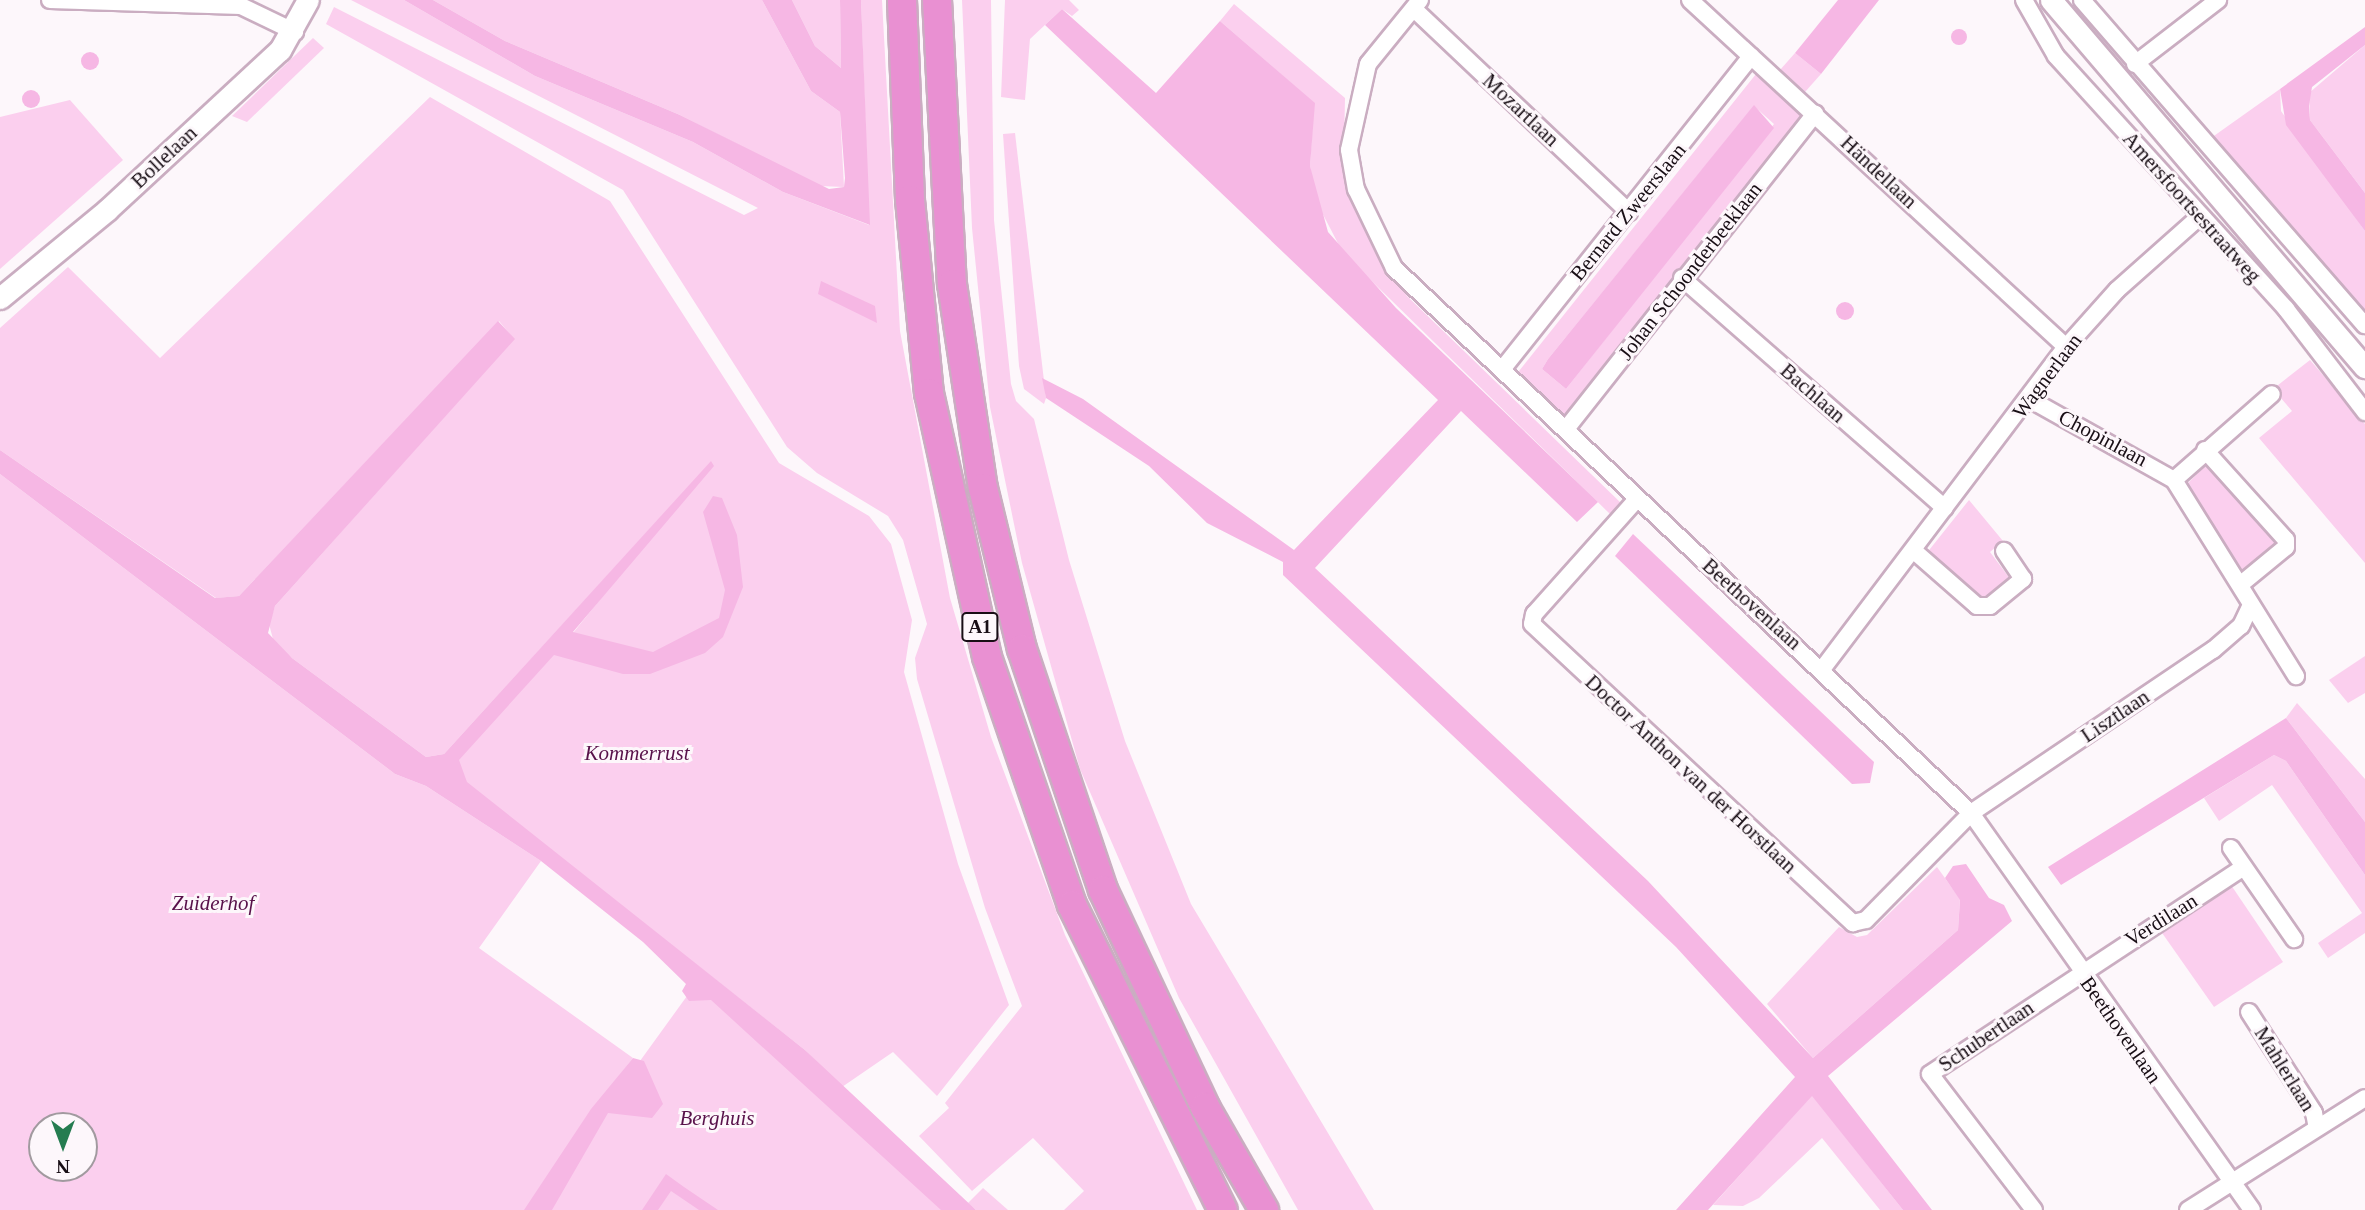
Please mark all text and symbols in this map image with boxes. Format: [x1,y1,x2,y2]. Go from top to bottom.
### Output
street label: Mozartlaan [1477,68,1565,152]
street label: Bollelaan [126,120,202,194]
street label: Amersfoortsestraatweg [2117,126,2267,288]
street label: Händellaan [1835,130,1923,214]
street label: Bernard Zweerslaan [1565,138,1691,286]
street label: Johan Schoonderbeeklaan [1613,177,1767,365]
street label: Wagnerlaan [2007,329,2087,423]
street label: Bachlaan [1775,358,1851,428]
street label: Chopinlaan [2054,404,2152,472]
street label: Beethovenlaan [1697,553,1807,655]
road number: A1 [961,612,999,642]
street label: Doctor Anthon van der Horstlaan [1580,669,1802,879]
street label: Lisztlaan [2076,684,2154,748]
park label: Kommerrust [584,740,690,766]
street label: Verdilaan [2120,888,2202,952]
park label: Zuiderhof [172,890,254,916]
street label: Beethovenlaan [2075,972,2167,1088]
street label: Schubertlaan [1934,995,2038,1077]
street label: Mahlerlaan [2249,1022,2321,1116]
park label: Berghuis [679,1105,755,1131]
north arrow [28,1112,98,1182]
text: N [56,1156,70,1177]

